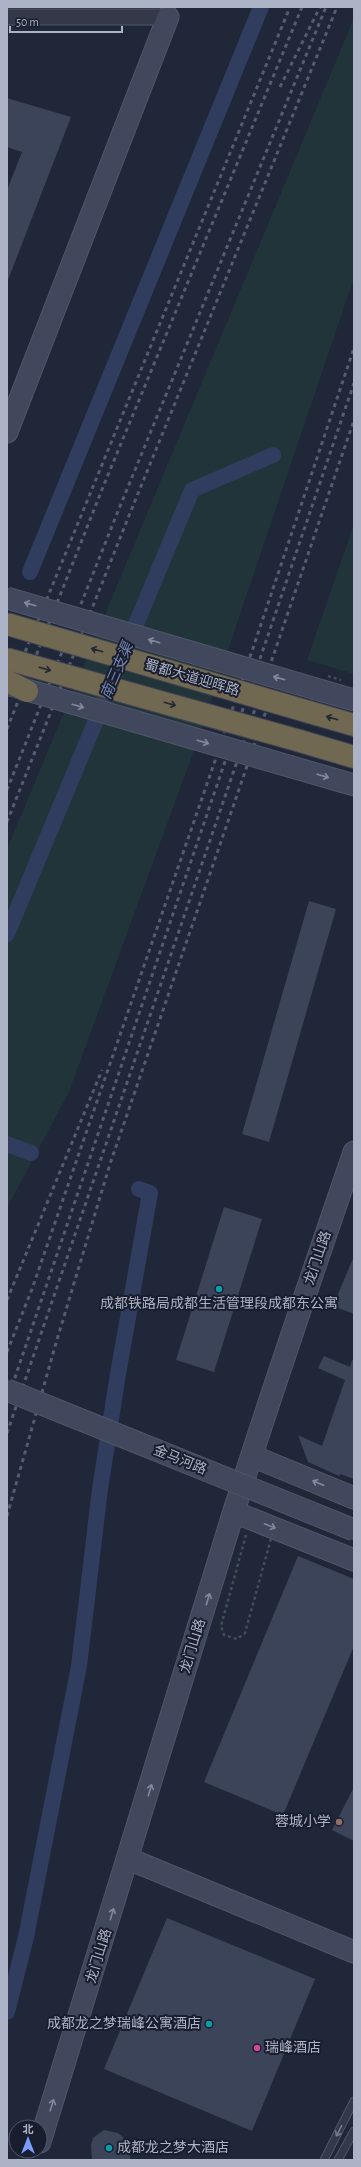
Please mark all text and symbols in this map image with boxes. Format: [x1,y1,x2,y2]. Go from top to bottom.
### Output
scale bar [10,8,122,34]
text: 50 m [16,16,39,28]
one-way arrow [23,600,36,607]
one-way arrow [148,637,161,644]
water label: 南三支渠 [97,638,136,702]
one-way arrow [91,646,104,653]
street label: 蜀都大道迎晖路 [143,657,241,698]
one-way arrow [38,666,51,673]
one-way arrow [273,674,286,681]
one-way arrow [163,701,176,708]
one-way arrow [72,703,85,710]
one-way arrow [325,714,338,721]
one-way arrow [196,738,209,746]
one-way arrow [316,773,329,780]
street label: 龙门山路 [300,1229,334,1287]
marker: 成都铁路局成都生活管理段成都东公寓 [214,1284,224,1294]
place label: 成都铁路局成都生活管理段成都东公寓 [100,1295,338,1311]
street label: 金马河路 [151,1442,209,1477]
one-way arrow [312,1479,324,1487]
one-way arrow [264,1523,276,1531]
one-way arrow [205,1592,212,1605]
street label: 龙门山路 [176,1617,208,1675]
one-way arrow [147,1784,154,1797]
place label: 蓉城小学 [275,1814,331,1829]
marker: 蓉城小学 [334,1817,344,1827]
one-way arrow [109,1908,116,1921]
street label: 龙门山路 [82,1927,114,1985]
place label: 成都龙之梦瑞峰公寓酒店 [47,2015,201,2031]
marker: 成都龙之梦瑞峰公寓酒店 [204,2019,214,2029]
place label: 瑞峰酒店 [265,2039,321,2055]
marker: 瑞峰酒店 [252,2043,262,2053]
one-way arrow [49,2099,56,2112]
north arrow [8,2119,48,2159]
text: 北 [23,2124,34,2135]
one-way arrow [335,2124,342,2136]
place label: 成都龙之梦大酒店 [117,2139,229,2155]
marker: 成都龙之梦大酒店 [104,2143,114,2153]

